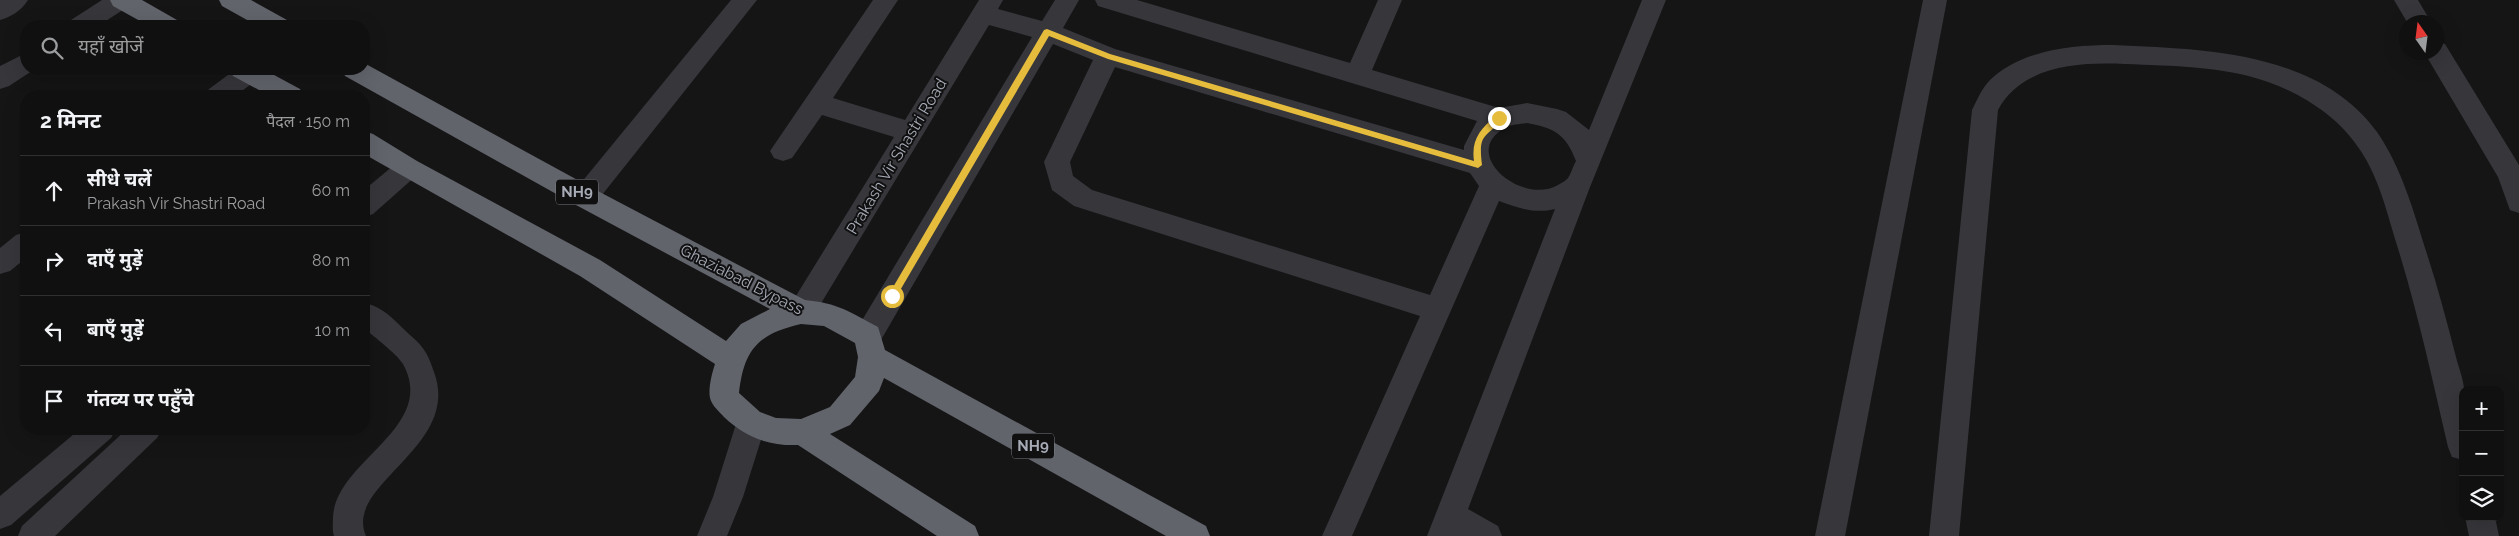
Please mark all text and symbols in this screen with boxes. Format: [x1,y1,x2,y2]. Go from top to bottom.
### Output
north arrow [2399,15,2444,60]
search box [20,20,370,75]
icon: search [38,34,66,62]
text: यहाँ खोजें [78,35,143,57]
street label: Prakash Vir Shastri Road [842,75,950,237]
route end [1488,107,1511,130]
text: 2 मिनट [40,108,101,133]
text: पैदल · 150 m [266,112,350,131]
text: सीधे चलें [87,168,151,190]
icon: ahead [40,177,68,205]
road number: NH9 [556,180,598,204]
text: 60 m [312,181,350,200]
text: Prakash Vir Shastri Road [87,194,265,213]
street label: Ghaziabad Bypass [677,240,807,319]
icon: right [40,247,68,275]
text: दाएँ मुड़ें [87,248,143,270]
text: 80 m [312,251,350,270]
route start [881,285,904,308]
icon: left [40,317,68,345]
text: बाएँ मुड़ें [87,318,144,340]
text: 10 m [315,321,350,340]
map controls [2459,386,2504,521]
button: + [2459,386,2504,431]
icon: arrive [40,387,68,415]
text: गंतव्य पर पहुँचे [87,388,194,410]
button: − [2459,431,2504,476]
road number: NH9 [1012,434,1054,458]
button: layers [2459,476,2504,521]

